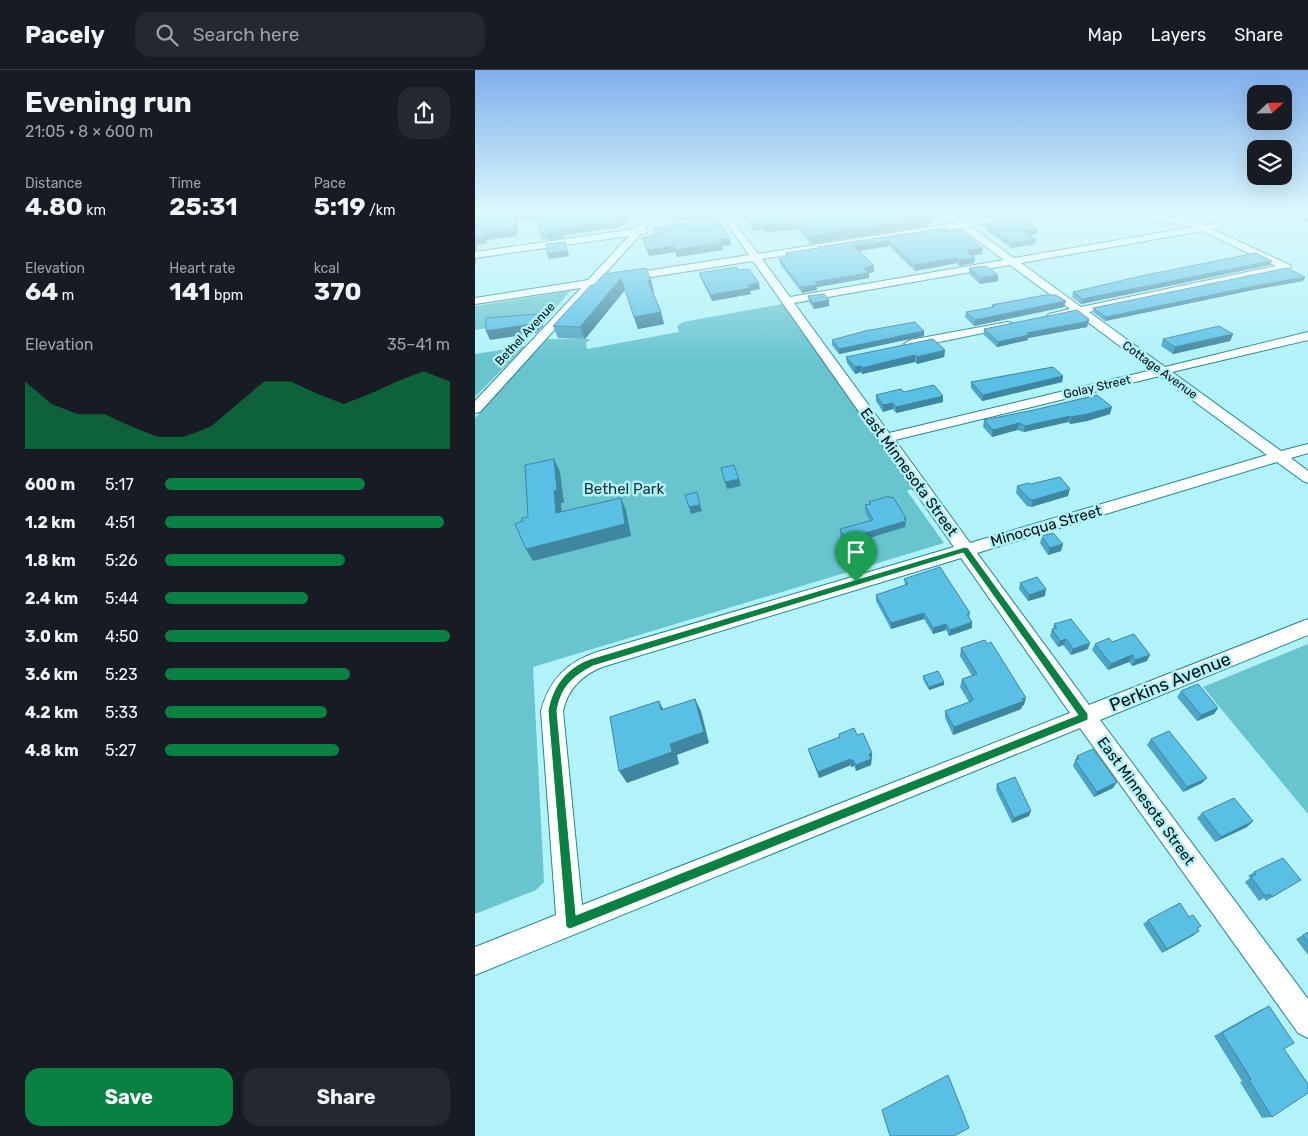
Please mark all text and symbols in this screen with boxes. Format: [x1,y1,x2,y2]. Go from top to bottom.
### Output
search box [135,12,485,57]
text: Pacely [25,21,105,49]
icon: search [153,21,181,49]
text: Search here [193,23,299,46]
text: Map [1088,24,1123,46]
text: Layers [1151,24,1206,46]
text: Share [1234,24,1283,46]
north arrow [1247,85,1293,130]
map controls [1247,85,1292,185]
text: Evening run [25,86,192,119]
button: share [398,87,450,139]
text: 21:05 · 8 × 600 m [25,122,153,141]
button: layers [1247,140,1292,185]
text: Distance [25,175,82,192]
text: Time [169,175,201,192]
text: Pace [314,175,346,192]
text: 4.80 [25,192,83,221]
text: 25:31 [169,192,238,221]
text: 5:19 [314,192,366,221]
text: km [83,202,106,219]
text: /km [366,202,395,219]
text: Elevation [25,260,85,277]
text: Heart rate [169,260,235,277]
text: kcal [314,260,339,277]
text: 64 [25,277,58,306]
text: 141 [169,277,211,306]
text: 370 [314,277,361,306]
text: m [58,287,74,304]
text: bpm [211,287,243,304]
street label: Bethel Avenue [492,299,558,368]
text: Elevation [25,335,94,354]
text: 35–41 m [387,335,450,354]
street label: Cottage Avenue [1120,338,1200,402]
street label: Golay Street [1062,372,1132,402]
street label: East Minnesota Street [856,404,962,540]
text: 600 m [25,475,75,494]
text: 5:17 [105,475,134,494]
park label: Bethel Park [584,480,664,498]
street label: Minocqua Street [988,501,1104,550]
text: 1.2 km [25,513,75,532]
text: 4:51 [105,513,135,532]
pin [835,531,877,582]
icon: arrive [842,538,870,566]
text: 1.8 km [25,551,76,570]
text: 5:26 [105,551,138,570]
text: 2.4 km [25,589,78,608]
text: 5:44 [105,589,138,608]
text: 3.0 km [25,627,78,646]
text: 4:50 [105,627,139,646]
street label: Perkins Avenue [1106,648,1234,716]
text: 3.6 km [25,665,78,684]
text: 5:23 [105,665,138,684]
text: 4.2 km [25,703,78,722]
text: 5:33 [105,703,138,722]
street label: East Minnesota Street [1093,733,1199,869]
text: 4.8 km [25,741,79,760]
text: 5:27 [105,741,136,760]
button: Save [25,1068,233,1126]
button: Share [243,1068,450,1126]

